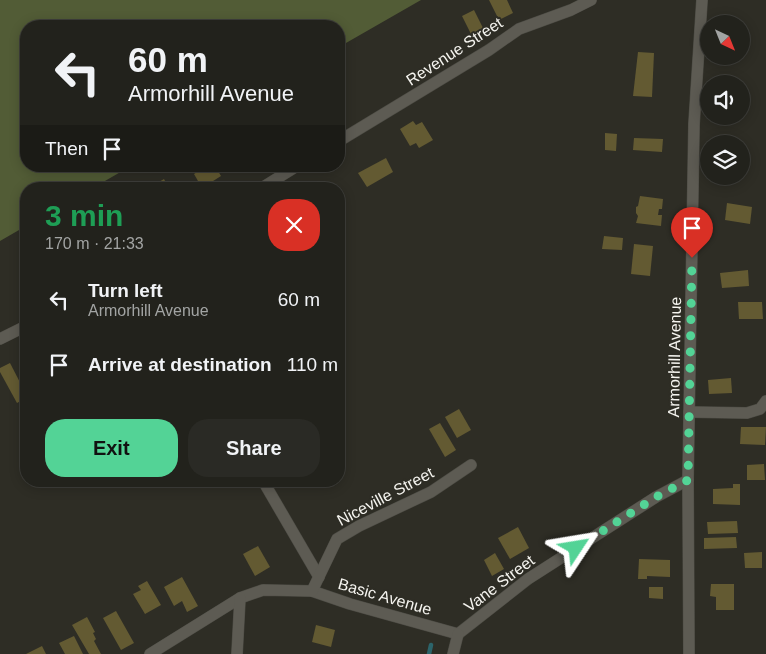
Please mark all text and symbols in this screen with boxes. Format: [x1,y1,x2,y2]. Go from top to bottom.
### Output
street label: Revenue Street [403,14,506,89]
north arrow [700,15,750,65]
map controls [700,15,750,185]
icon: left [45,40,110,105]
text: 60 m [128,40,208,79]
button: sound [700,75,750,125]
text: Armorhill Avenue [128,81,294,106]
icon: arrive [98,135,126,163]
button: layers [700,135,750,185]
text: Then [45,138,88,159]
text: 3 min [45,199,123,232]
button: close [268,199,320,251]
pin [671,207,713,258]
icon: arrive [678,214,706,242]
text: 170 m · 21:33 [45,235,144,252]
text: Turn left [88,280,163,301]
icon: left [45,286,73,314]
text: 60 m [278,289,320,310]
street label: Armorhill Avenue [665,296,684,417]
text: Armorhill Avenue [88,302,209,319]
icon: arrive [45,351,73,379]
text: Arrive at destination [88,354,272,375]
text: 110 m [287,354,338,375]
button: Exit [45,419,178,477]
button: Share [188,419,320,477]
street label: Niceville Street [334,464,437,529]
position arrow [549,521,601,573]
street label: Vane Street [461,551,538,615]
street label: Basic Avenue [336,575,434,618]

